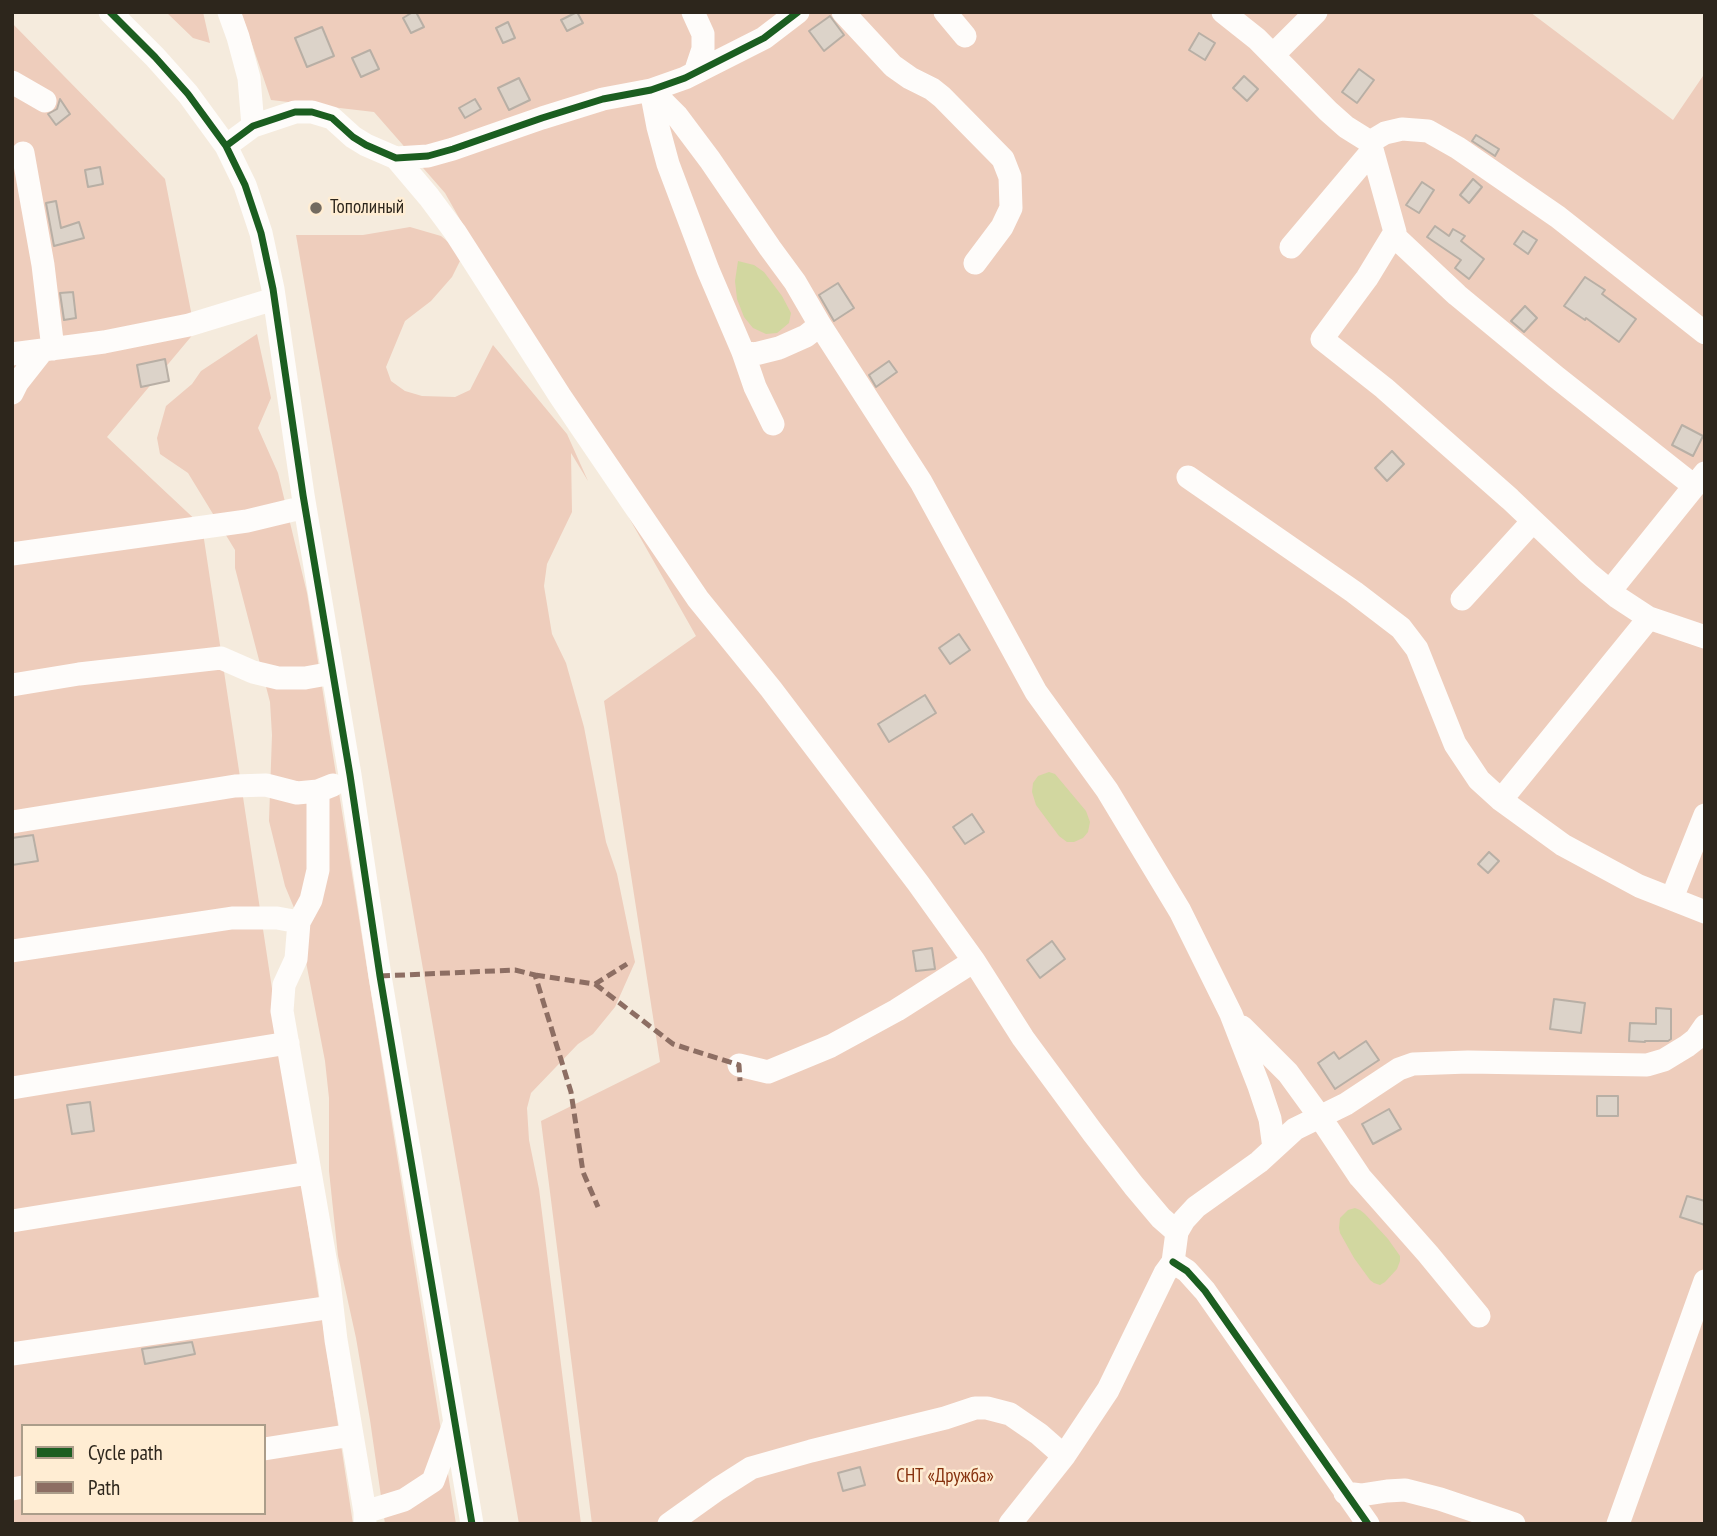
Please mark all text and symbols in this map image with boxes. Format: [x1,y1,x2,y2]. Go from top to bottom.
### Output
place label: Тополиный [330,197,404,219]
marker: Тополиный [308,200,324,216]
legend [21,1424,266,1515]
text: Cycle path [88,1439,163,1466]
park label: СНТ «Дружба» [896,1466,994,1488]
text: Path [88,1474,120,1501]

